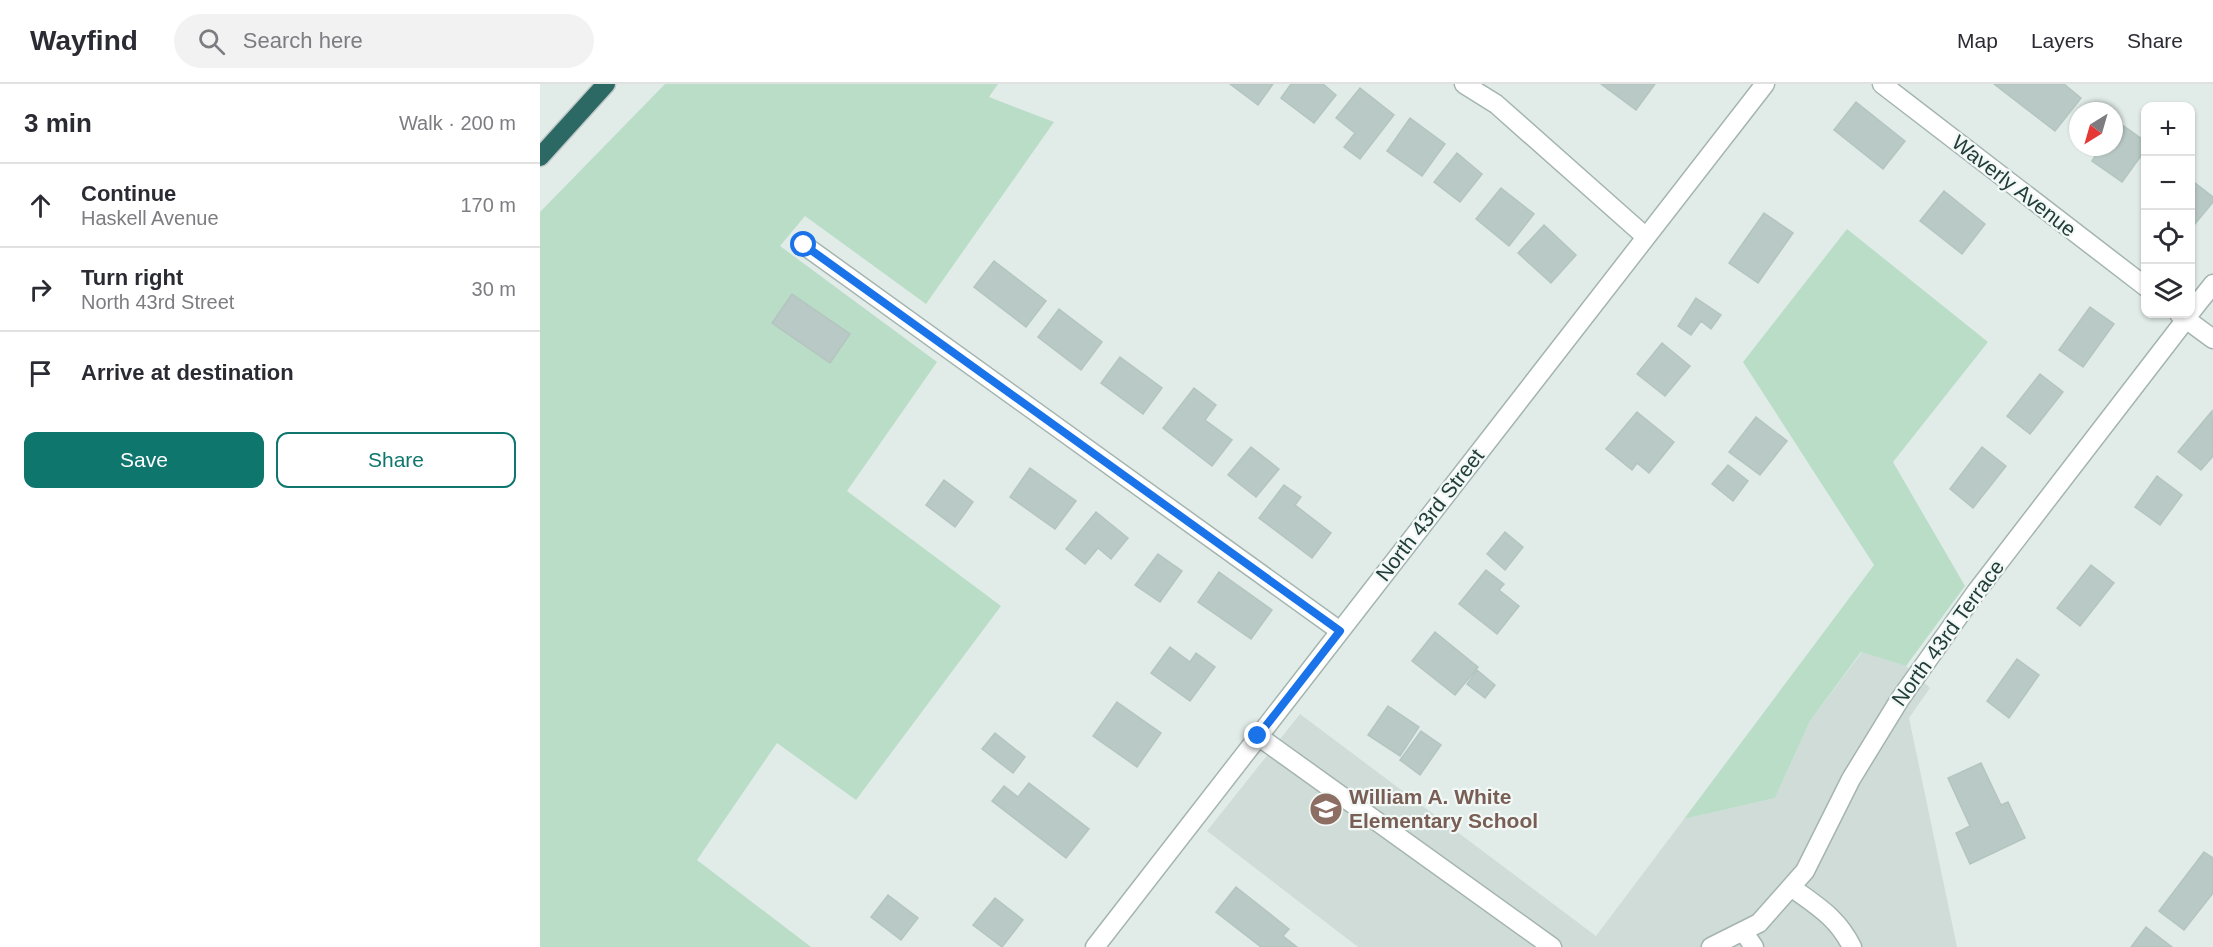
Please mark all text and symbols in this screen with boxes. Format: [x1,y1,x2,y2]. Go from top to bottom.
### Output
search box [174,14,594,68]
text: Wayfind [30,25,138,56]
icon: search [195,25,228,58]
text: Search here [243,28,363,53]
text: Map [1957,29,1998,52]
text: Layers [2031,29,2094,52]
text: Share [2127,29,2183,52]
north arrow [2069,102,2123,156]
map controls [2141,102,2195,318]
button: + [2141,102,2195,156]
text: 3 min [24,108,92,138]
text: Walk · 200 m [399,112,516,134]
street label: Waverly Avenue [1948,130,2081,241]
button: − [2141,156,2195,210]
text: Continue [81,181,176,206]
icon: ahead [24,189,57,222]
text: 170 m [460,194,516,216]
text: Haskell Avenue [81,207,219,229]
button: locate [2141,210,2195,264]
route start [790,231,816,257]
button: layers [2141,264,2195,318]
text: Turn right [81,265,183,290]
icon: right [24,273,57,306]
text: 30 m [472,278,516,300]
text: North 43rd Street [81,291,234,313]
icon: arrive [24,357,57,390]
text: Arrive at destination [81,360,294,385]
button: Save [24,432,264,488]
button: Share [276,432,516,488]
street label: North 43rd Street [1371,444,1488,585]
street label: North 43rd Terrace [1887,555,2008,710]
route end [1244,722,1270,748]
place label: William A. White Elementary School [1349,785,1538,832]
school or university icon: William A. White Elementary School [1308,791,1344,827]

